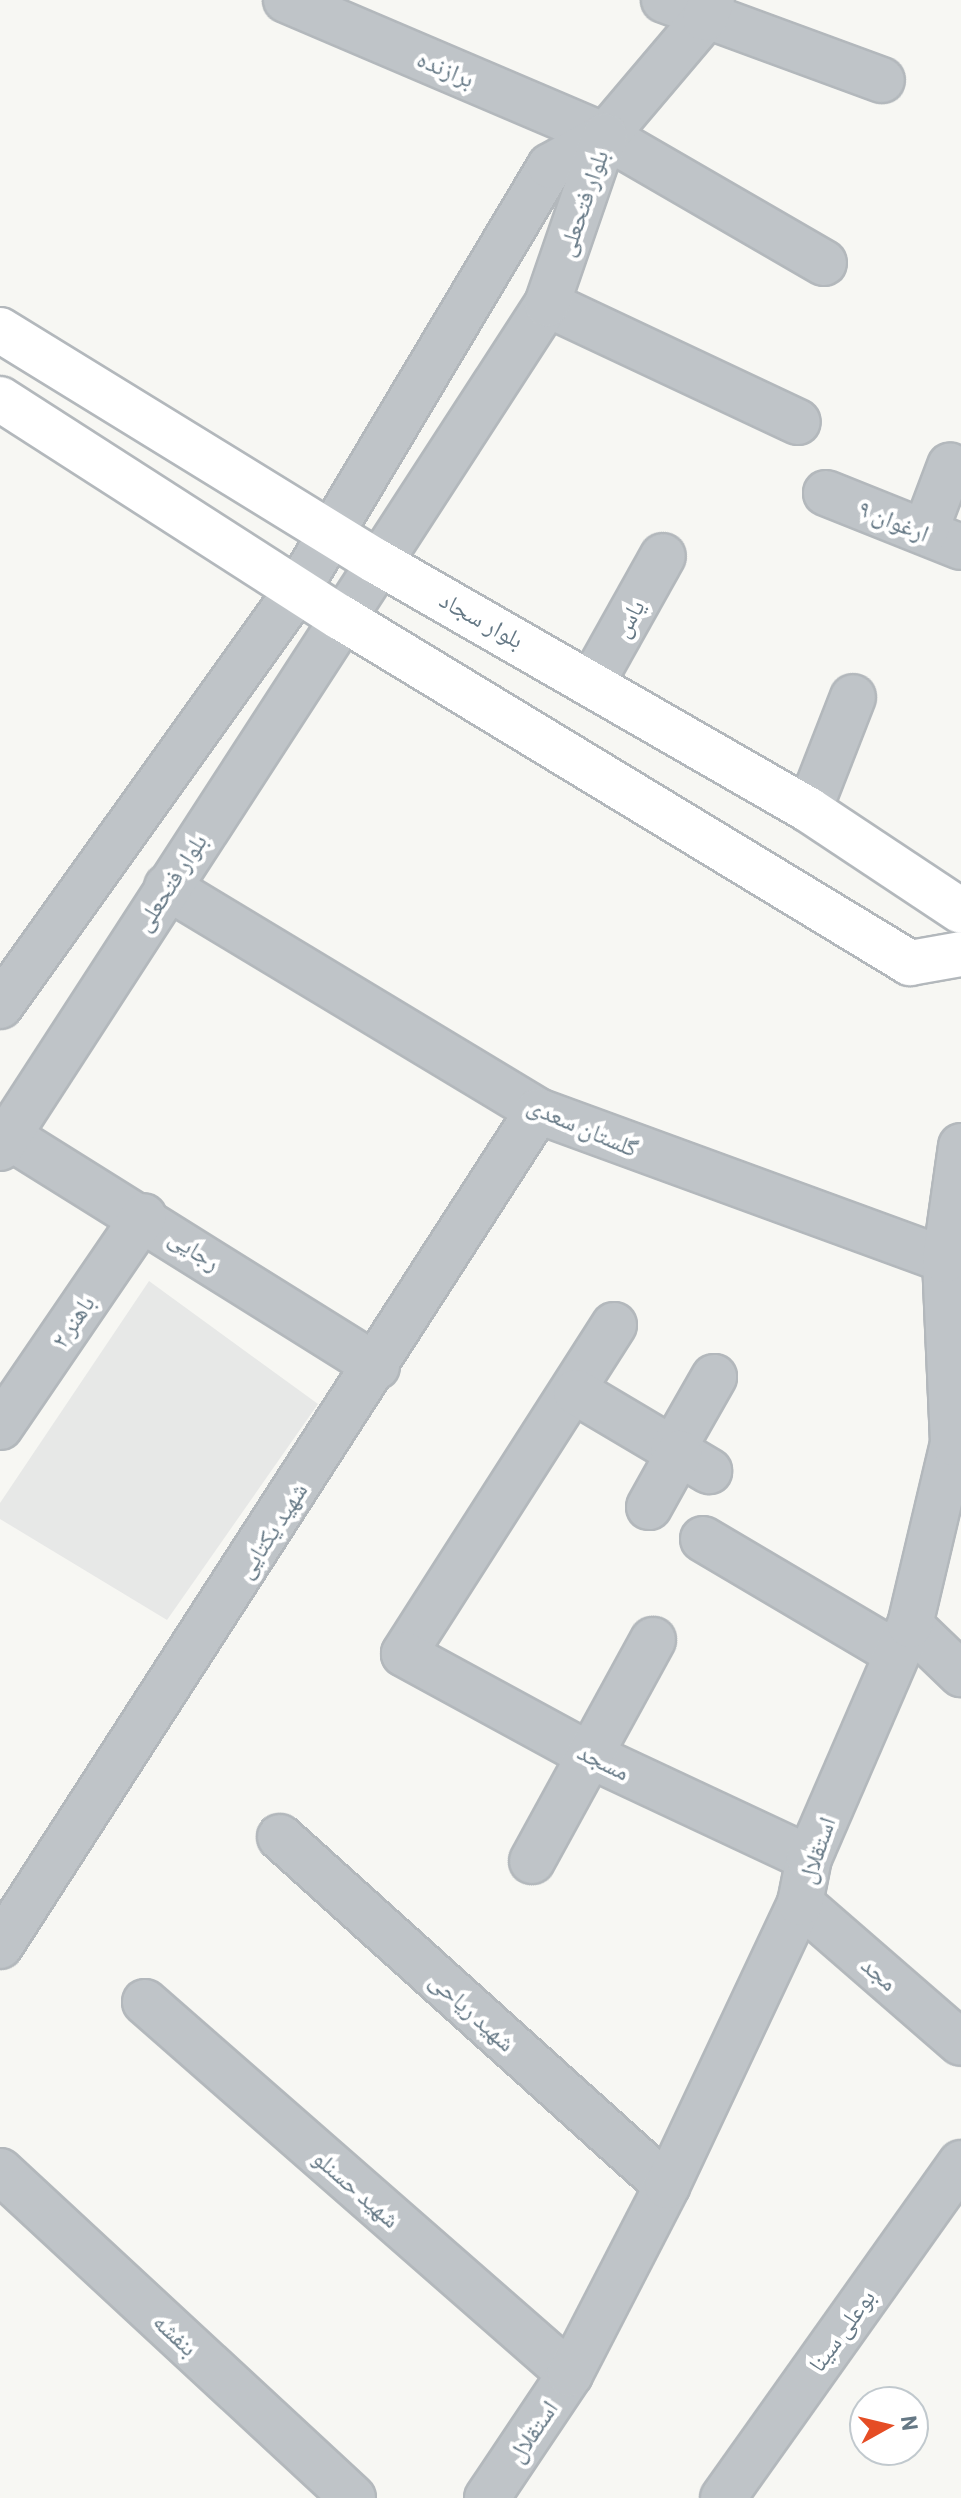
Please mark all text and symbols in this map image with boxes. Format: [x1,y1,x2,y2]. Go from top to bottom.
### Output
street label: برازنده [413,43,479,93]
street label: بلوار فتحعلی [550,146,614,260]
street label: ارغوان ۹ [854,493,934,547]
street label: بلوار سجاد [435,584,529,654]
street label: یاس [606,594,650,642]
street label: بلوار فتحعلی [128,828,212,936]
street label: گلستان سعدی [523,1090,643,1162]
street label: رجایی [164,1222,226,1276]
street label: باهنر ۲ [44,1289,100,1353]
street label: شهید یکتایی [229,1477,313,1583]
street label: مسجد [573,1736,635,1786]
street label: استقلال [791,1813,841,1887]
street label: مجد [856,1950,904,1996]
street label: شهید ریاحی [424,1965,522,2057]
street label: شهید حسنلو [308,2143,406,2233]
street label: بوعلی سینا [802,2283,880,2377]
street label: بنفشه [148,2307,204,2361]
north arrow [849,2386,929,2466]
street label: استقلال [501,2395,563,2467]
text: N [897,2414,925,2432]

